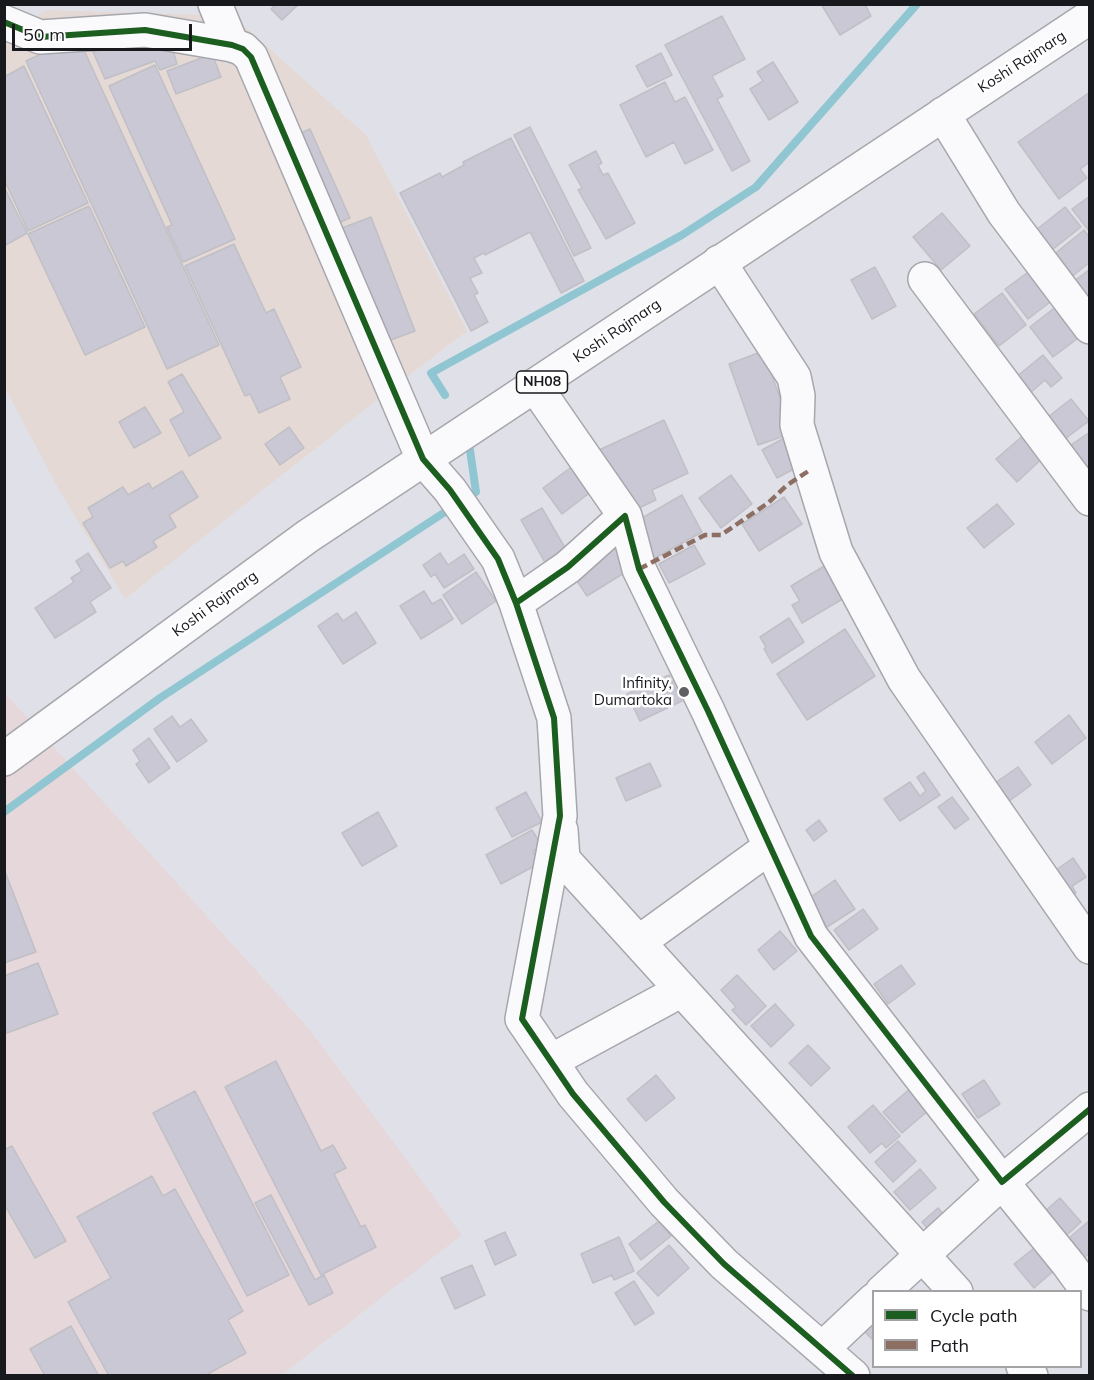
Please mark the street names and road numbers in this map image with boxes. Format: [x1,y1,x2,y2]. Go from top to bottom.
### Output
street label: Koshi Rajmarg [975,27,1069,97]
street label: Koshi Rajmarg [570,295,664,367]
road number: NH08 [516,371,568,393]
street label: Koshi Rajmarg [169,567,261,641]

